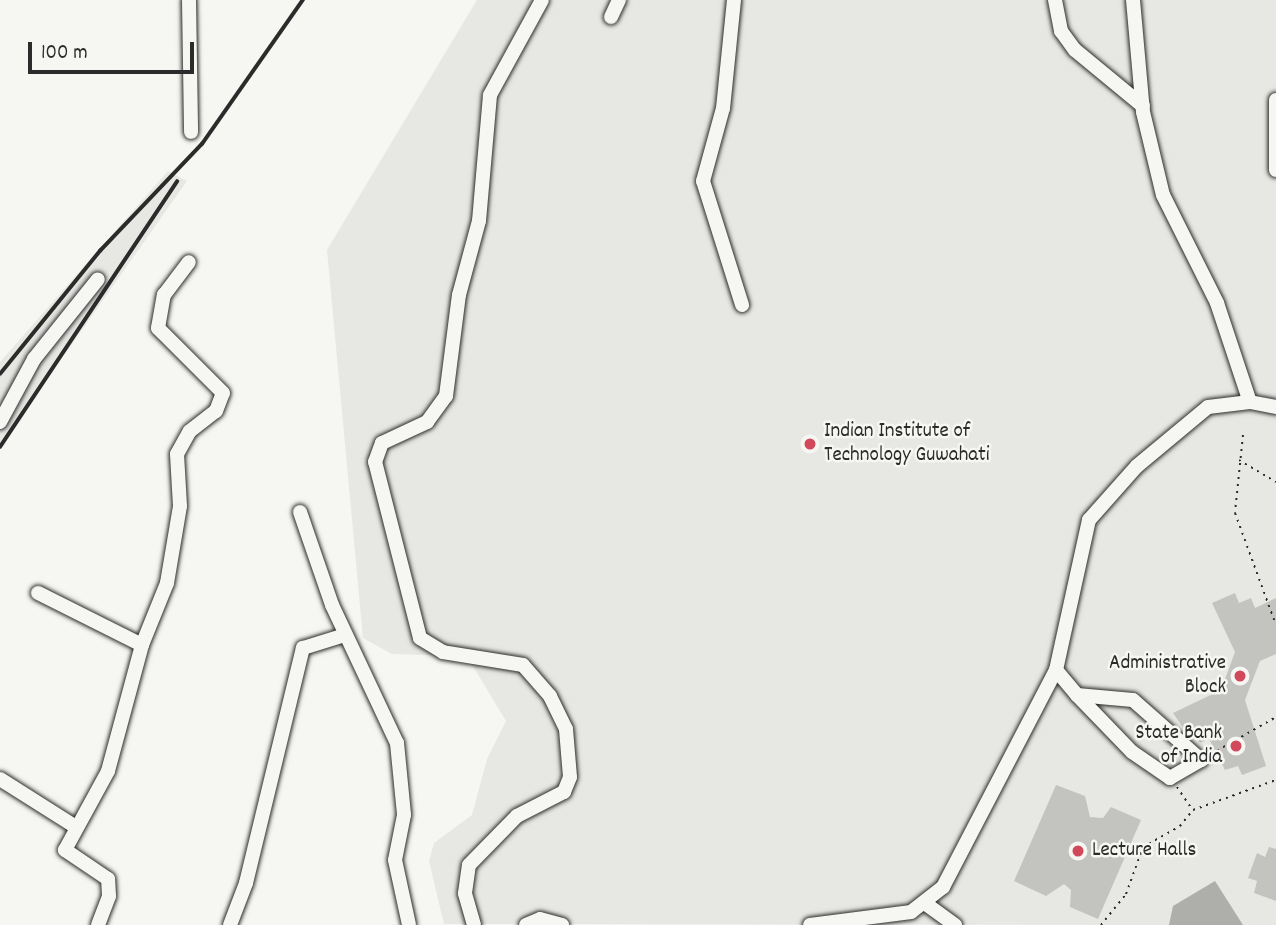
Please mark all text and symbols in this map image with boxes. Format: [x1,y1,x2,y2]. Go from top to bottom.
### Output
scale bar [32,28,198,72]
text: 100 m [41,39,88,69]
place label: Indian Institute of Technology Guwahati [824,419,990,469]
marker: Indian Institute of Technology Guwahati [802,436,818,452]
place label: Administrative Block [1109,651,1226,701]
marker: Administrative Block [1232,668,1248,684]
place label: State Bank of India [1135,721,1222,771]
marker: State Bank of India [1228,738,1244,754]
place label: Lecture Halls [1092,838,1196,864]
marker: Lecture Halls [1070,843,1086,859]

